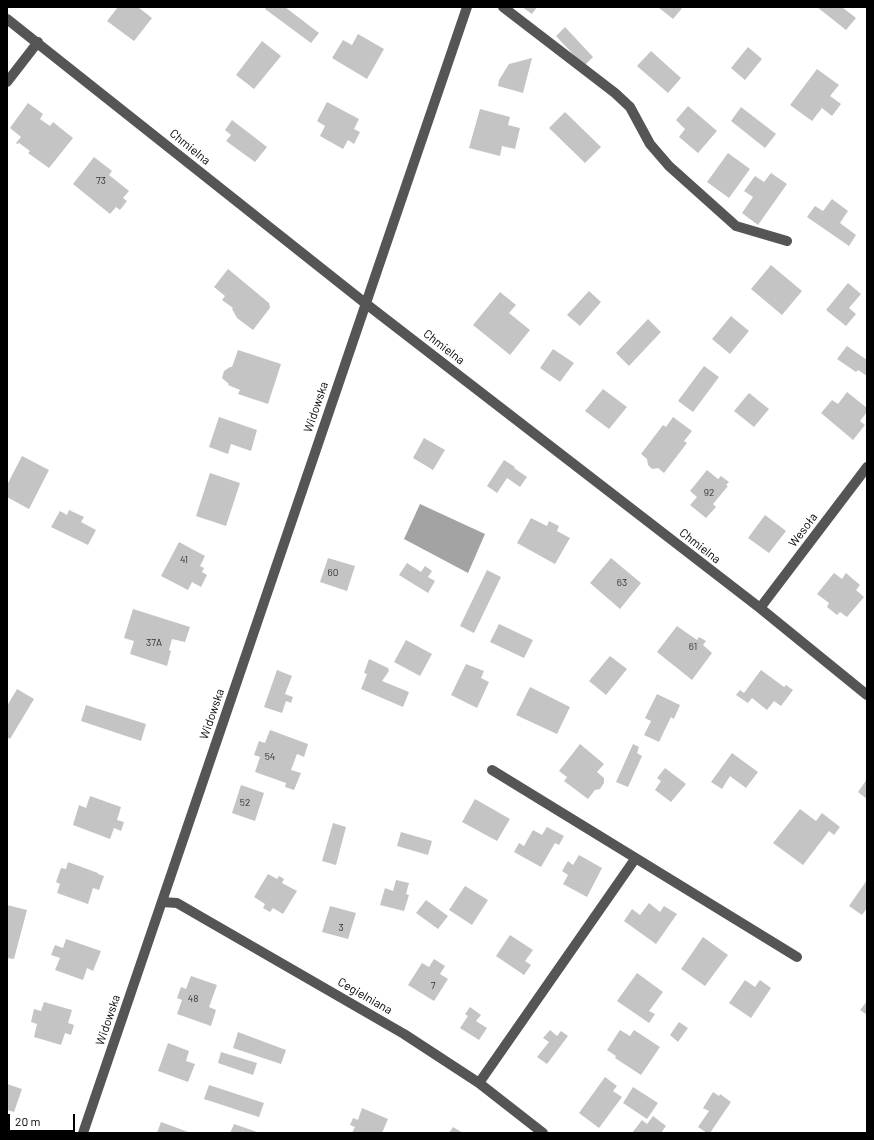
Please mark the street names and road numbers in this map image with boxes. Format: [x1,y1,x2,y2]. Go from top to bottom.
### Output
street label: Chmielna [167,126,213,168]
street label: Chmielna [420,326,468,368]
street label: Widowska [301,380,331,434]
street label: Wesoła [786,510,820,550]
street label: Chmielna [676,525,724,567]
street label: Widowska [197,687,227,741]
street label: Cegielniana [335,975,395,1017]
street label: Widowska [93,993,123,1047]

